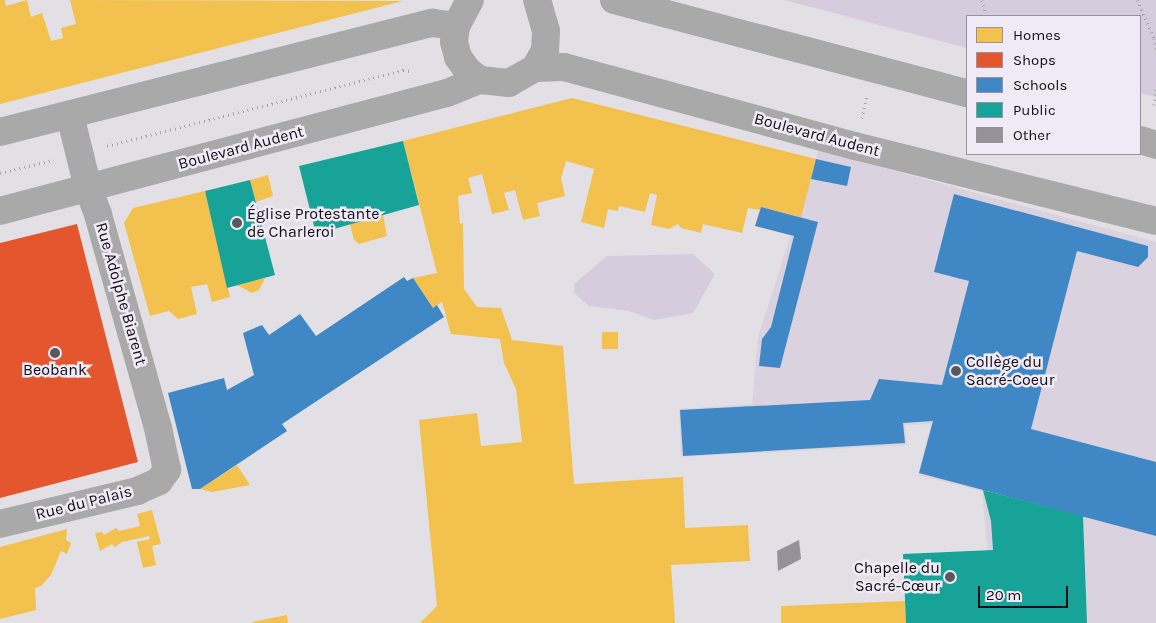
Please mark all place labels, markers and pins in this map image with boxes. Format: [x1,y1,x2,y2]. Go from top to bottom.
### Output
place label: Église Protestante de Charleroi [247,204,379,242]
marker: Église Protestante de Charleroi [231,217,243,229]
marker: Beobank [49,347,61,359]
place label: Collège du Sacré-Coeur [966,352,1055,390]
place label: Beobank [23,360,87,380]
marker: Collège du Sacré-Coeur [950,365,962,377]
place label: Chapelle du Sacré-Cœur [854,558,940,596]
marker: Chapelle du Sacré-Cœur [944,571,956,583]

